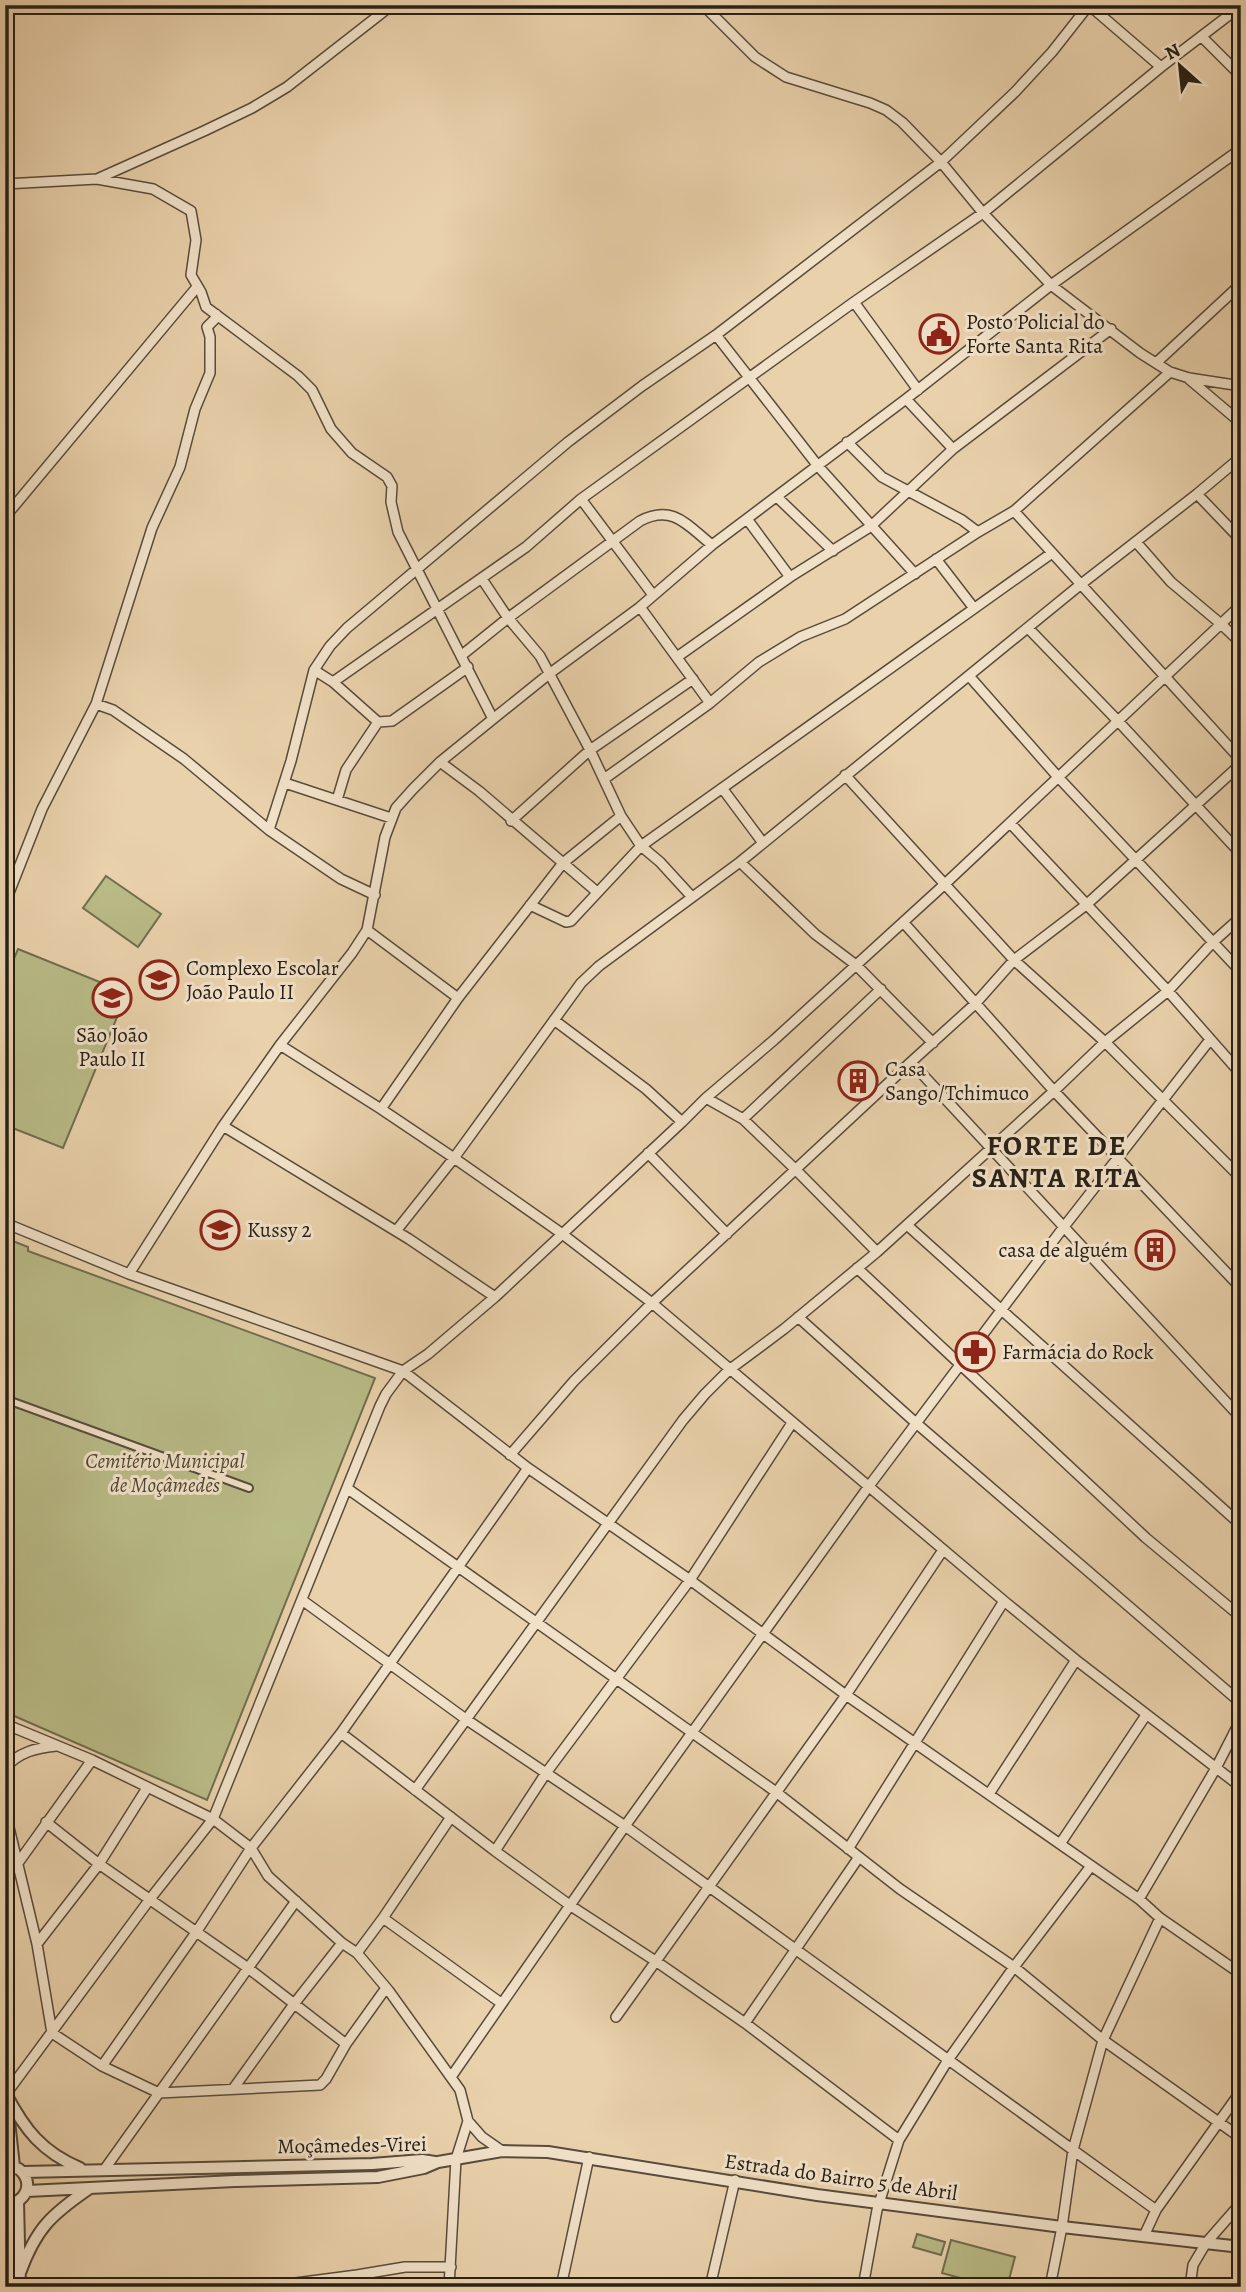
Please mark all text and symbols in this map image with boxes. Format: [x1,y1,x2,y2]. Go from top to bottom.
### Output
north arrow [1144,32,1214,102]
text: N [1161,37,1185,66]
place label: Posto Policial do Forte Santa Rita [966,308,1105,360]
public building icon: Posto Policial do Forte Santa Rita [918,313,960,355]
place label: Complexo Escolar João Paulo II [186,954,339,1006]
school or university icon: Complexo Escolar João Paulo II [138,959,180,1001]
school or university icon: São João Paulo II [91,977,133,1019]
place label: São João Paulo II [76,1021,148,1073]
place label: Casa Sango/Tchimuco [885,1055,1029,1107]
building icon: Casa Sango/Tchimuco [837,1060,879,1102]
district label: FORTE DE SANTA RITA [972,1127,1142,1197]
school or university icon: Kussy 2 [199,1209,241,1251]
place label: Kussy 2 [247,1216,312,1244]
building icon: casa de alguém [1134,1229,1176,1271]
place label: casa de alguém [999,1236,1128,1264]
pharmacy icon: Farmácia do Rock [954,1331,996,1373]
place label: Farmácia do Rock [1002,1338,1154,1366]
park label: Cemitério Municipal de Moçâmedes [85,1447,245,1499]
street label: Moçâmedes-Virei [277,2130,427,2160]
street label: Estrada do Bairro 5 de Abril [723,2147,959,2207]

